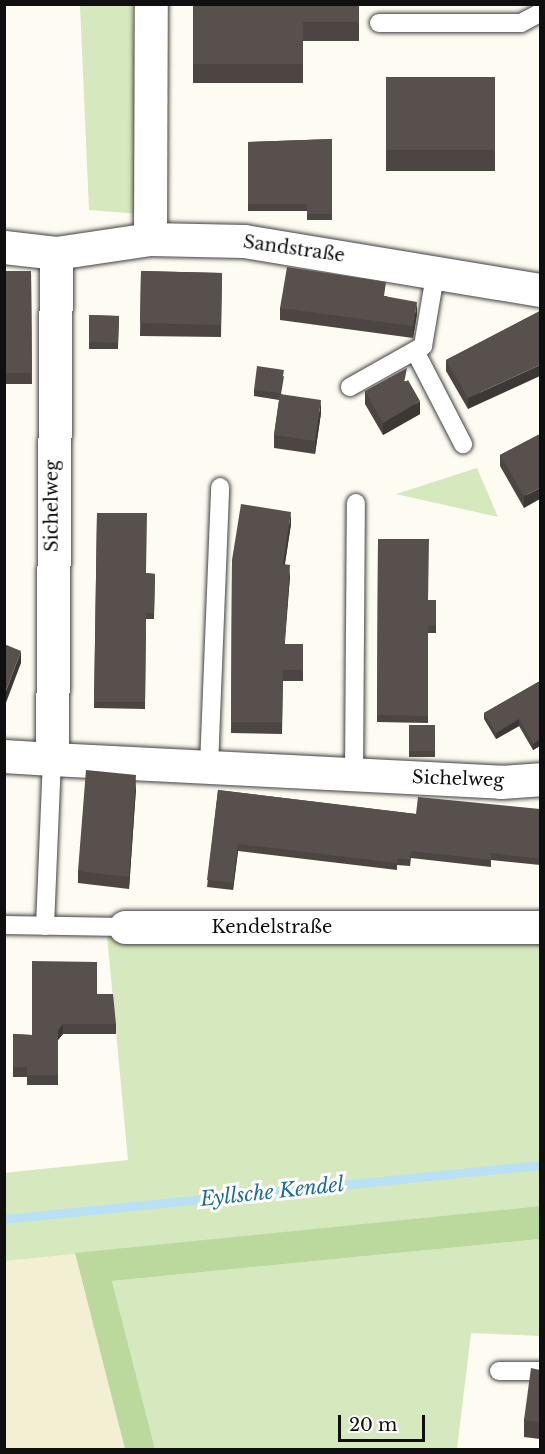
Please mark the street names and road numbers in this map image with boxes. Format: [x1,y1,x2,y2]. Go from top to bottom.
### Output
street label: Sandstraße [242,231,346,267]
street label: Sichelweg [41,460,63,552]
street label: Sichelweg [412,767,504,791]
street label: Kendelstraße [212,916,332,938]

